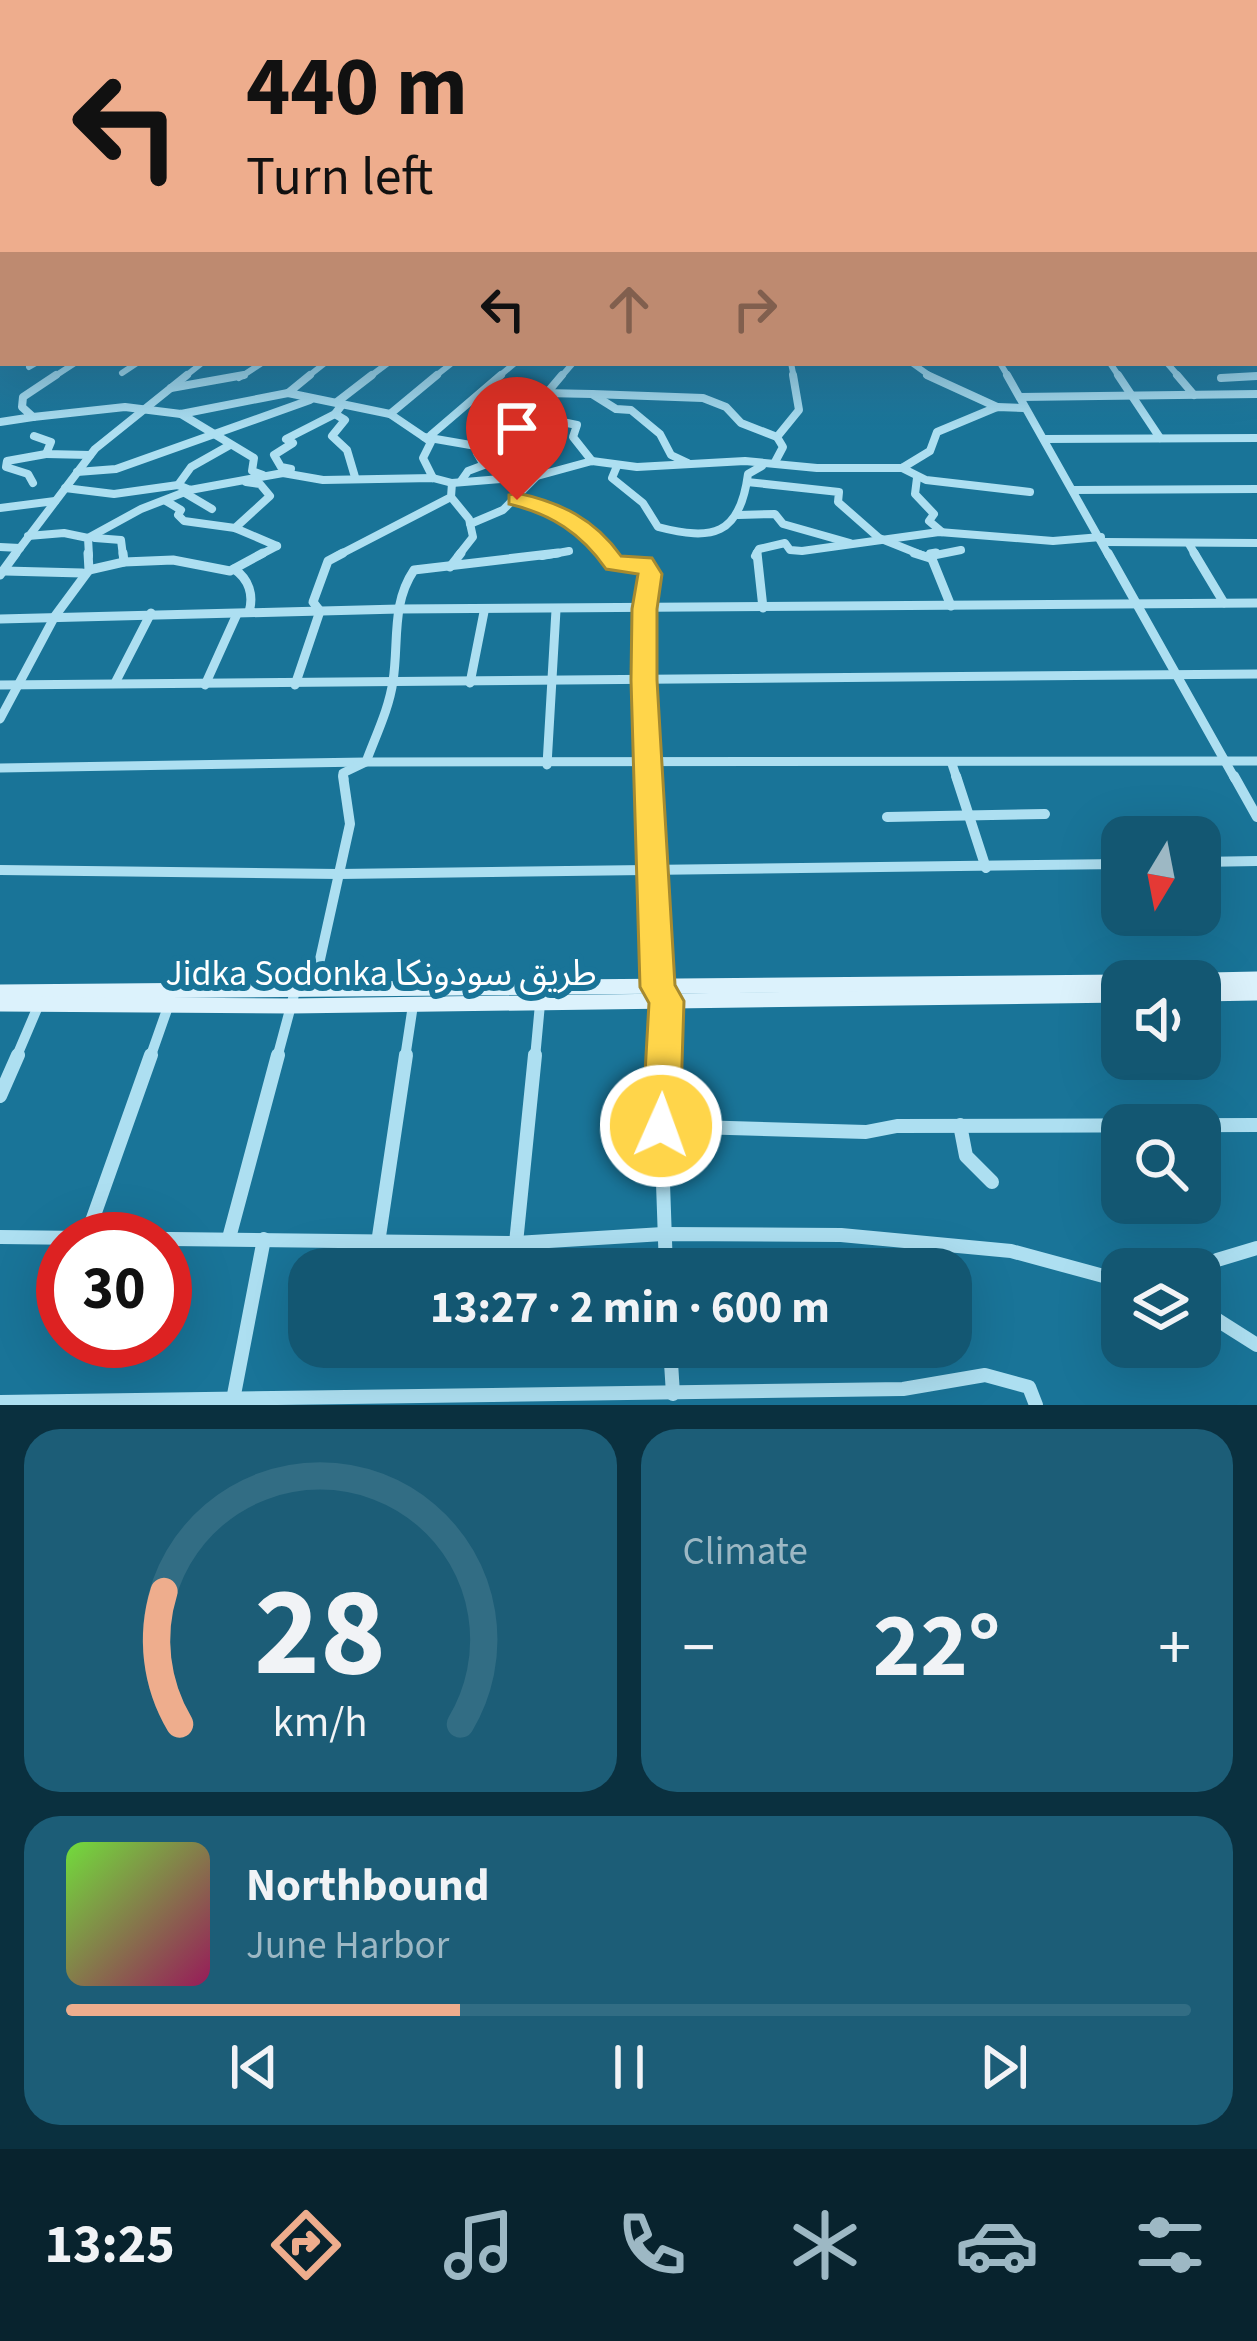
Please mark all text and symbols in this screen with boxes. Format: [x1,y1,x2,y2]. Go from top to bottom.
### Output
text: 440 m [246,28,468,148]
icon: left [48,48,204,204]
text: Turn left [246,139,433,216]
icon: left [470,276,536,342]
icon: ahead [596,276,662,342]
icon: right [722,276,788,342]
pin [466,377,568,500]
icon: arrive [484,395,550,461]
north arrow [1101,816,1221,936]
map controls [1101,816,1221,1368]
street label: Jidka Sodonka طريق سودونكا [165,948,597,999]
button: sound [1101,960,1221,1080]
position arrow [598,1063,724,1189]
button: search [1101,1104,1221,1224]
speed limit sign: 30 [36,1212,192,1368]
button: layers [1101,1248,1221,1368]
text: 13:27 · 2 min · 600 m [430,1276,830,1340]
text: Climate [683,1524,808,1580]
text: 28 [254,1545,386,1723]
text: 22° [873,1583,1001,1711]
text: − [683,1601,715,1695]
text: + [1158,1601,1191,1695]
text: km/h [273,1691,368,1752]
text: Northbound [246,1854,490,1918]
text: June Harbor [246,1918,449,1974]
icon: previous [221,2034,287,2100]
icon: pause [596,2034,662,2100]
icon: next [971,2034,1037,2100]
icon: directions [264,2203,348,2287]
icon: music [437,2203,521,2287]
icon: phone [610,2203,694,2287]
icon: climate [783,2203,867,2287]
icon: car [955,2203,1039,2287]
icon: filters [1128,2203,1212,2287]
text: 13:25 [44,2207,175,2284]

